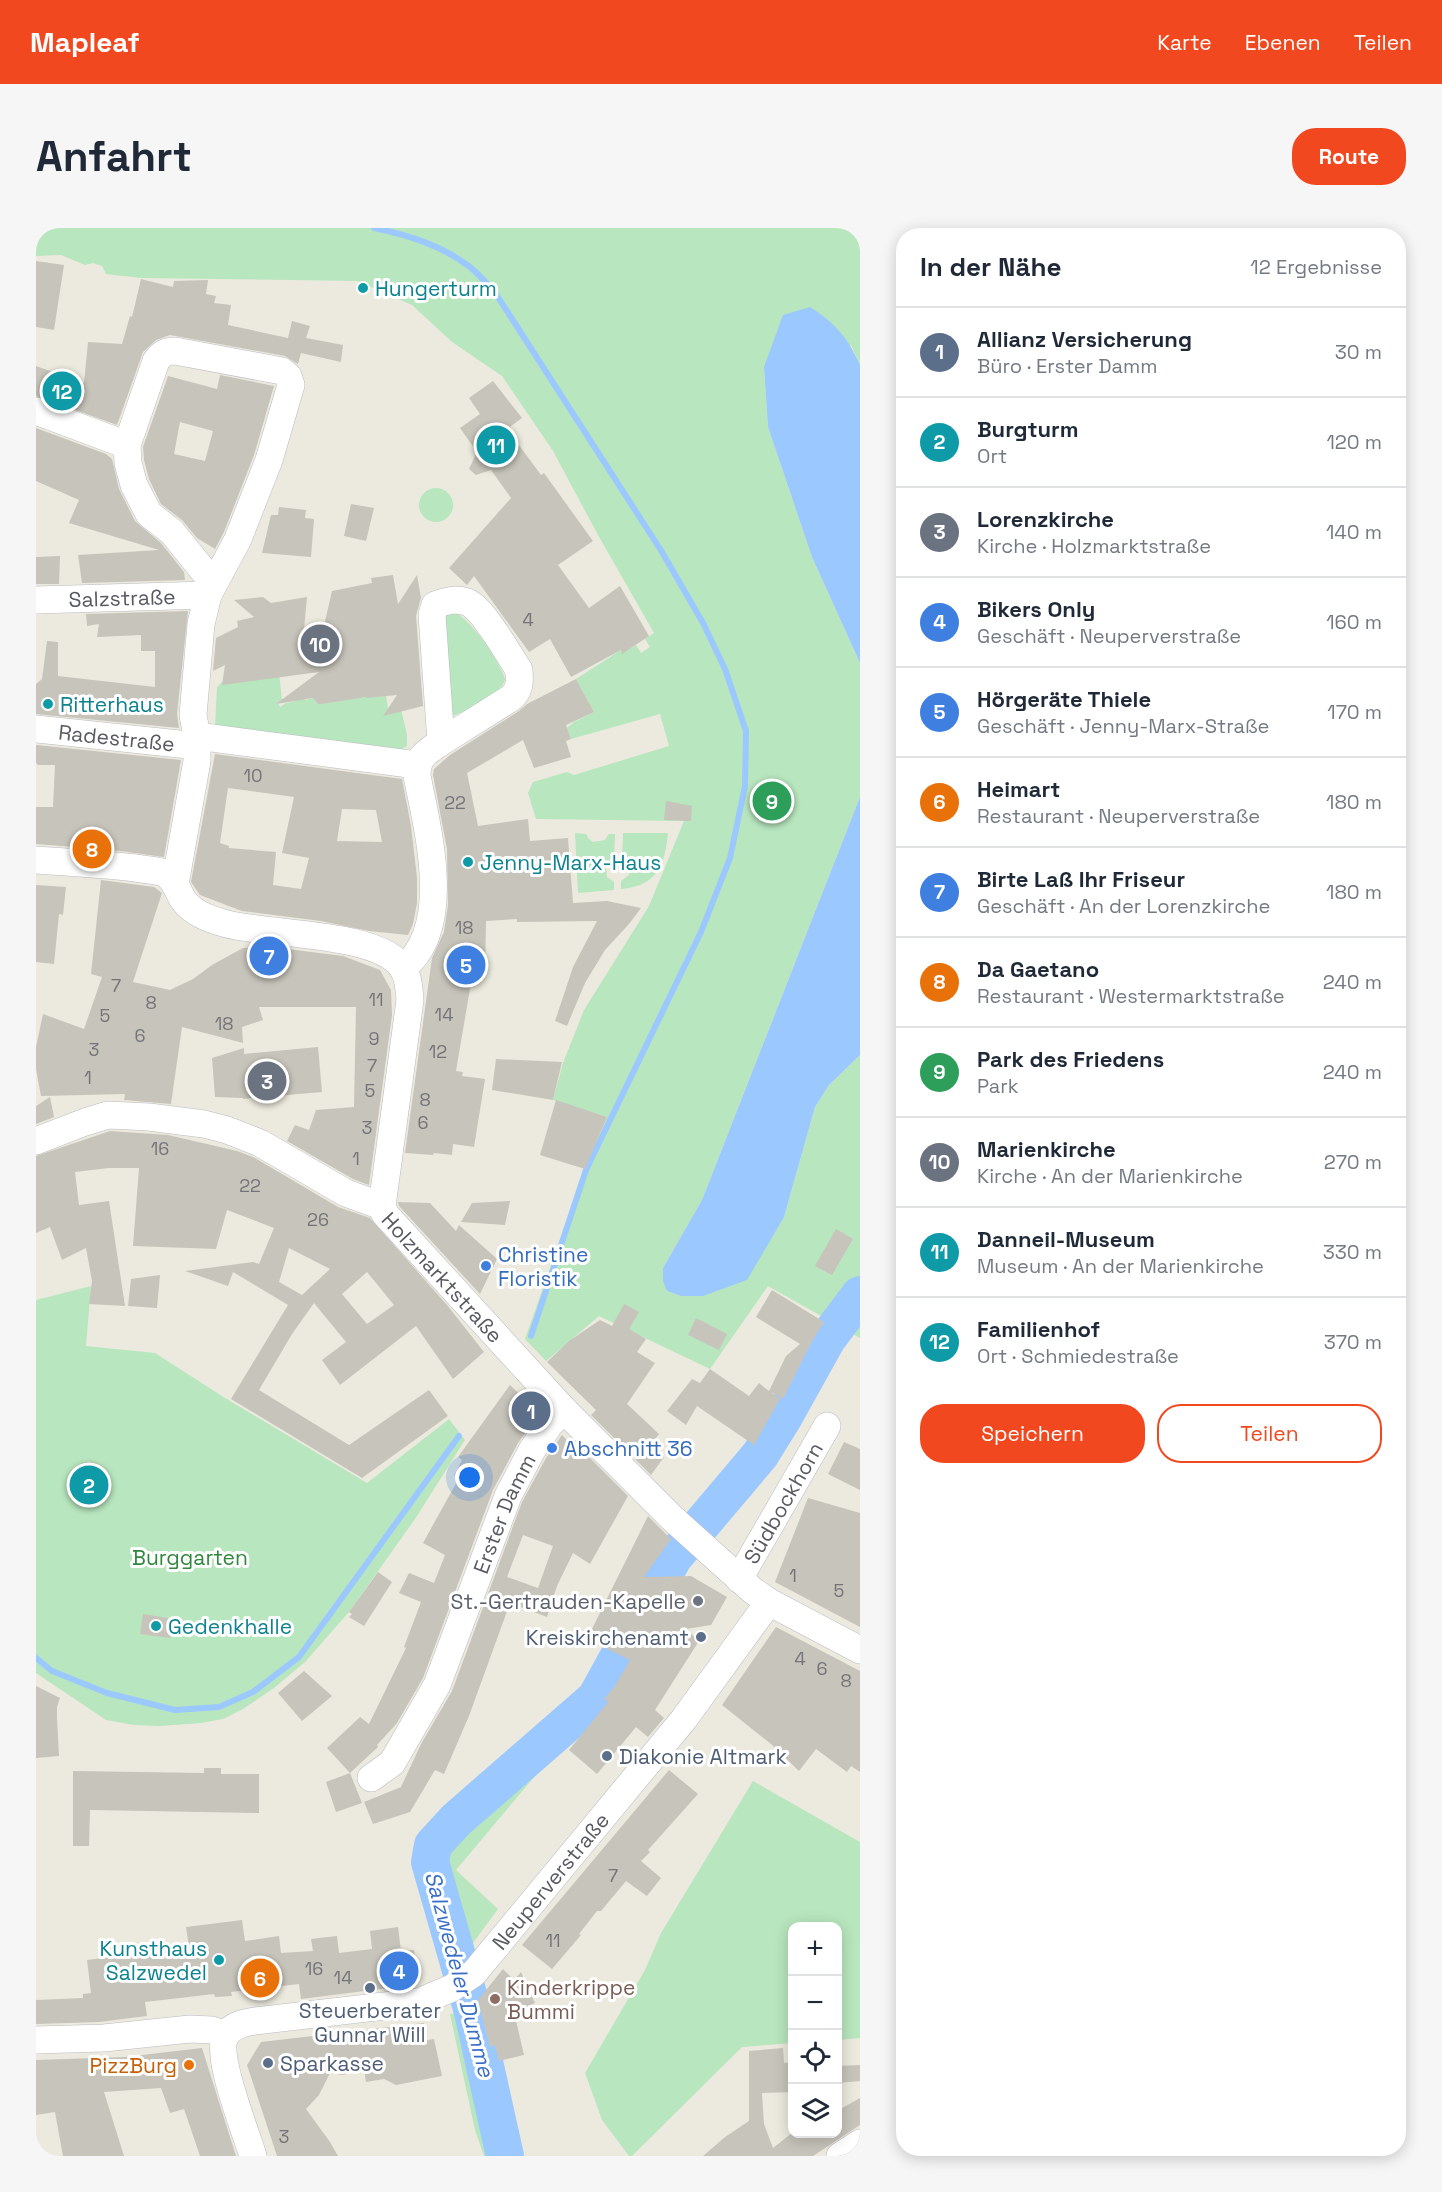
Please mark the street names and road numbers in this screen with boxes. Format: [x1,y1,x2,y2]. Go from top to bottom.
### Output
street label: Salzstraße [68,582,176,613]
street label: Radestraße [57,718,176,757]
street label: Holzmarktstraße [376,1206,509,1348]
street label: Südbockhorn [737,1437,829,1569]
street label: Erster Damm [467,1449,541,1577]
street label: Neuperverstraße [486,1807,615,1955]

